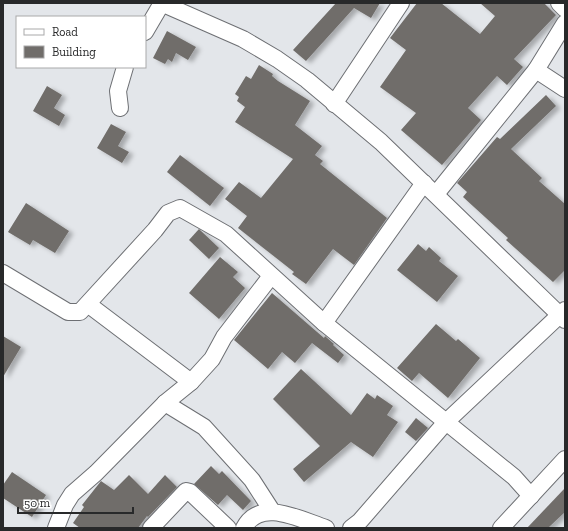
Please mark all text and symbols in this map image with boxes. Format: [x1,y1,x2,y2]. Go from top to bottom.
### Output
legend [16,16,146,68]
text: Road [52,25,78,39]
text: Building [52,45,96,59]
scale bar [18,489,133,515]
text: 50 m [24,496,51,510]

